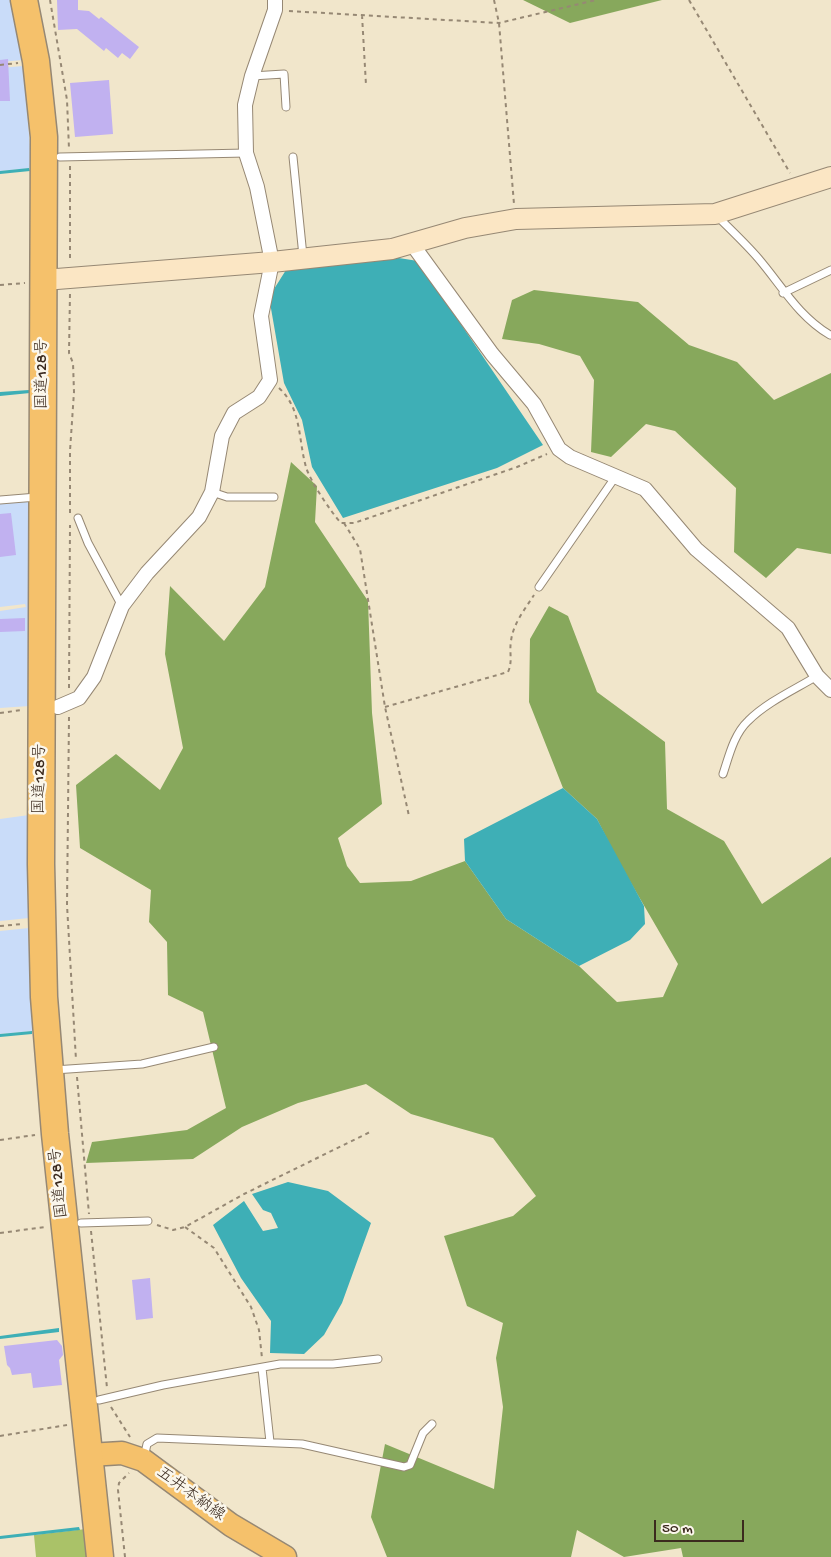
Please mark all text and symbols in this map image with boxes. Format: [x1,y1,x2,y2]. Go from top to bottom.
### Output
street label: 国道128号 [34,338,54,410]
street label: 国道128号 [31,743,51,815]
street label: 国道128号 [47,1147,73,1219]
street label: 五井本納線 [152,1464,228,1526]
scale bar [656,1510,746,1542]
text: 50 m [662,1520,693,1538]

